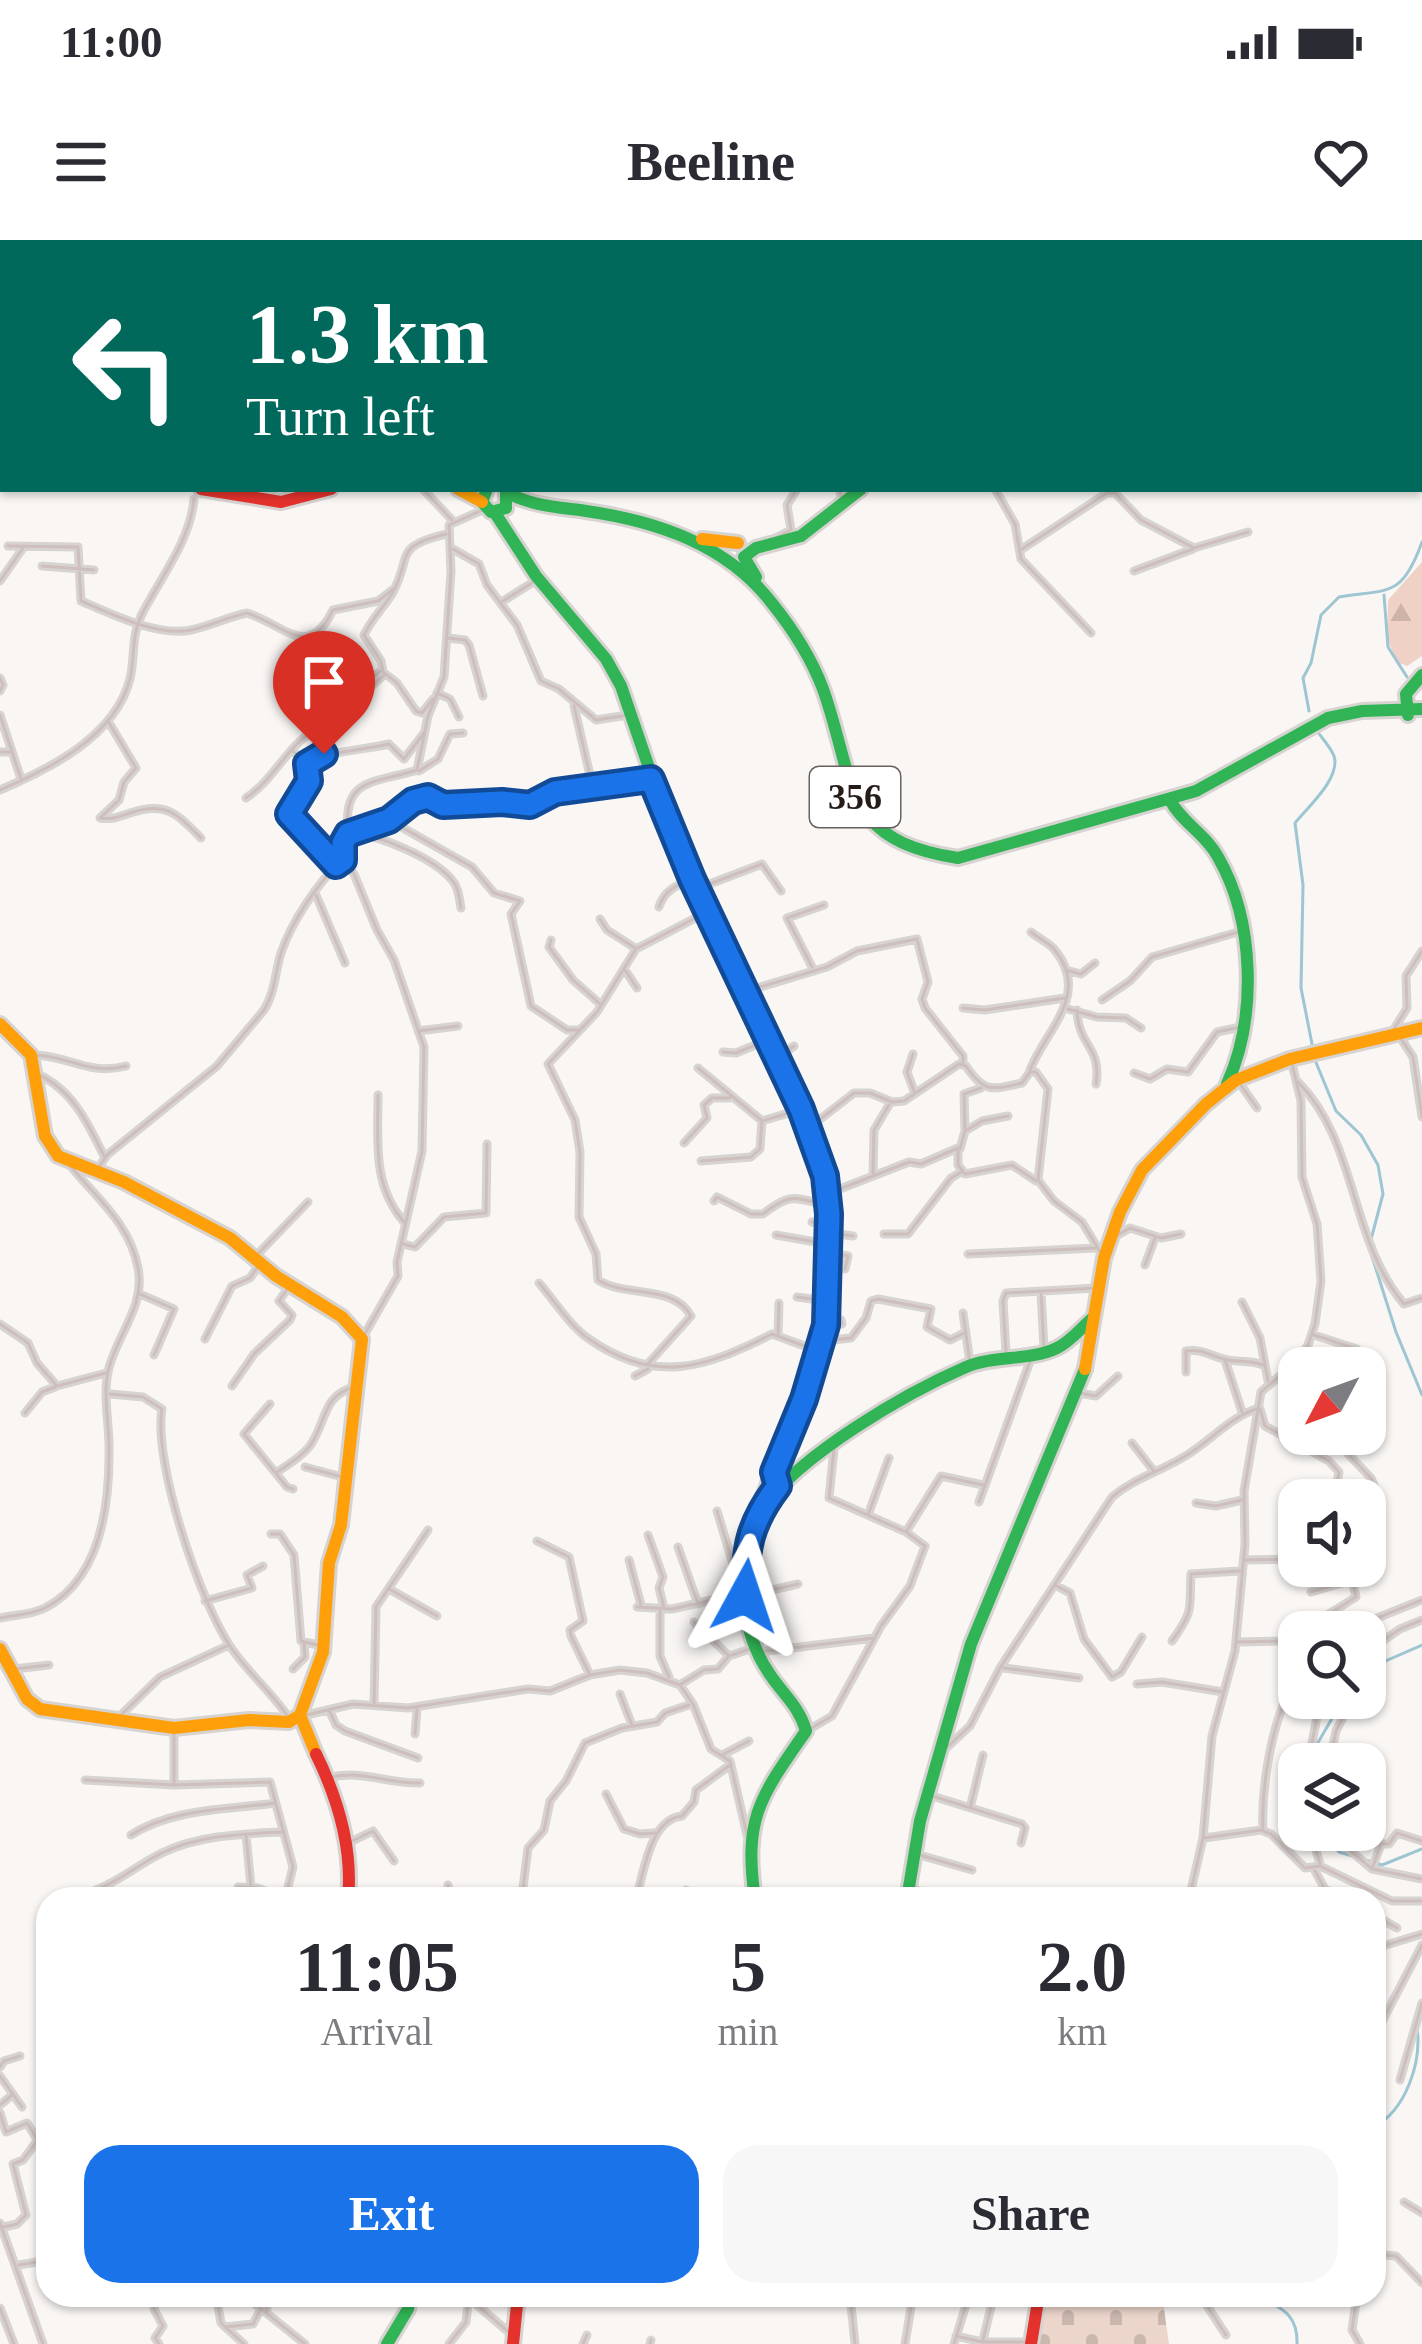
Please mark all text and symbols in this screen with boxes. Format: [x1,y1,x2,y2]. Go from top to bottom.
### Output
text: 11:00 [60,17,163,67]
icon: menu [48,129,114,195]
icon: heart [1308,129,1374,195]
text: Beeline [627,132,795,192]
icon: left [48,288,204,444]
text: 1.3 km [246,288,489,381]
text: Turn left [246,387,435,447]
pin [273,631,375,754]
icon: arrive [291,649,357,715]
road number: 356 [810,767,900,827]
north arrow [1278,1347,1386,1455]
map controls [1278,1347,1386,1851]
button: sound [1278,1479,1386,1587]
position arrow [682,1533,808,1659]
button: search [1278,1611,1386,1719]
button: layers [1278,1743,1386,1851]
text: 11:05 [295,1927,459,2007]
text: 5 [730,1927,766,2007]
text: 2.0 [1037,1927,1127,2007]
text: Arrival [321,2010,433,2053]
text: min [718,2010,778,2053]
text: km [1057,2010,1107,2053]
button: Exit [84,2145,699,2283]
button: Share [723,2145,1338,2283]

